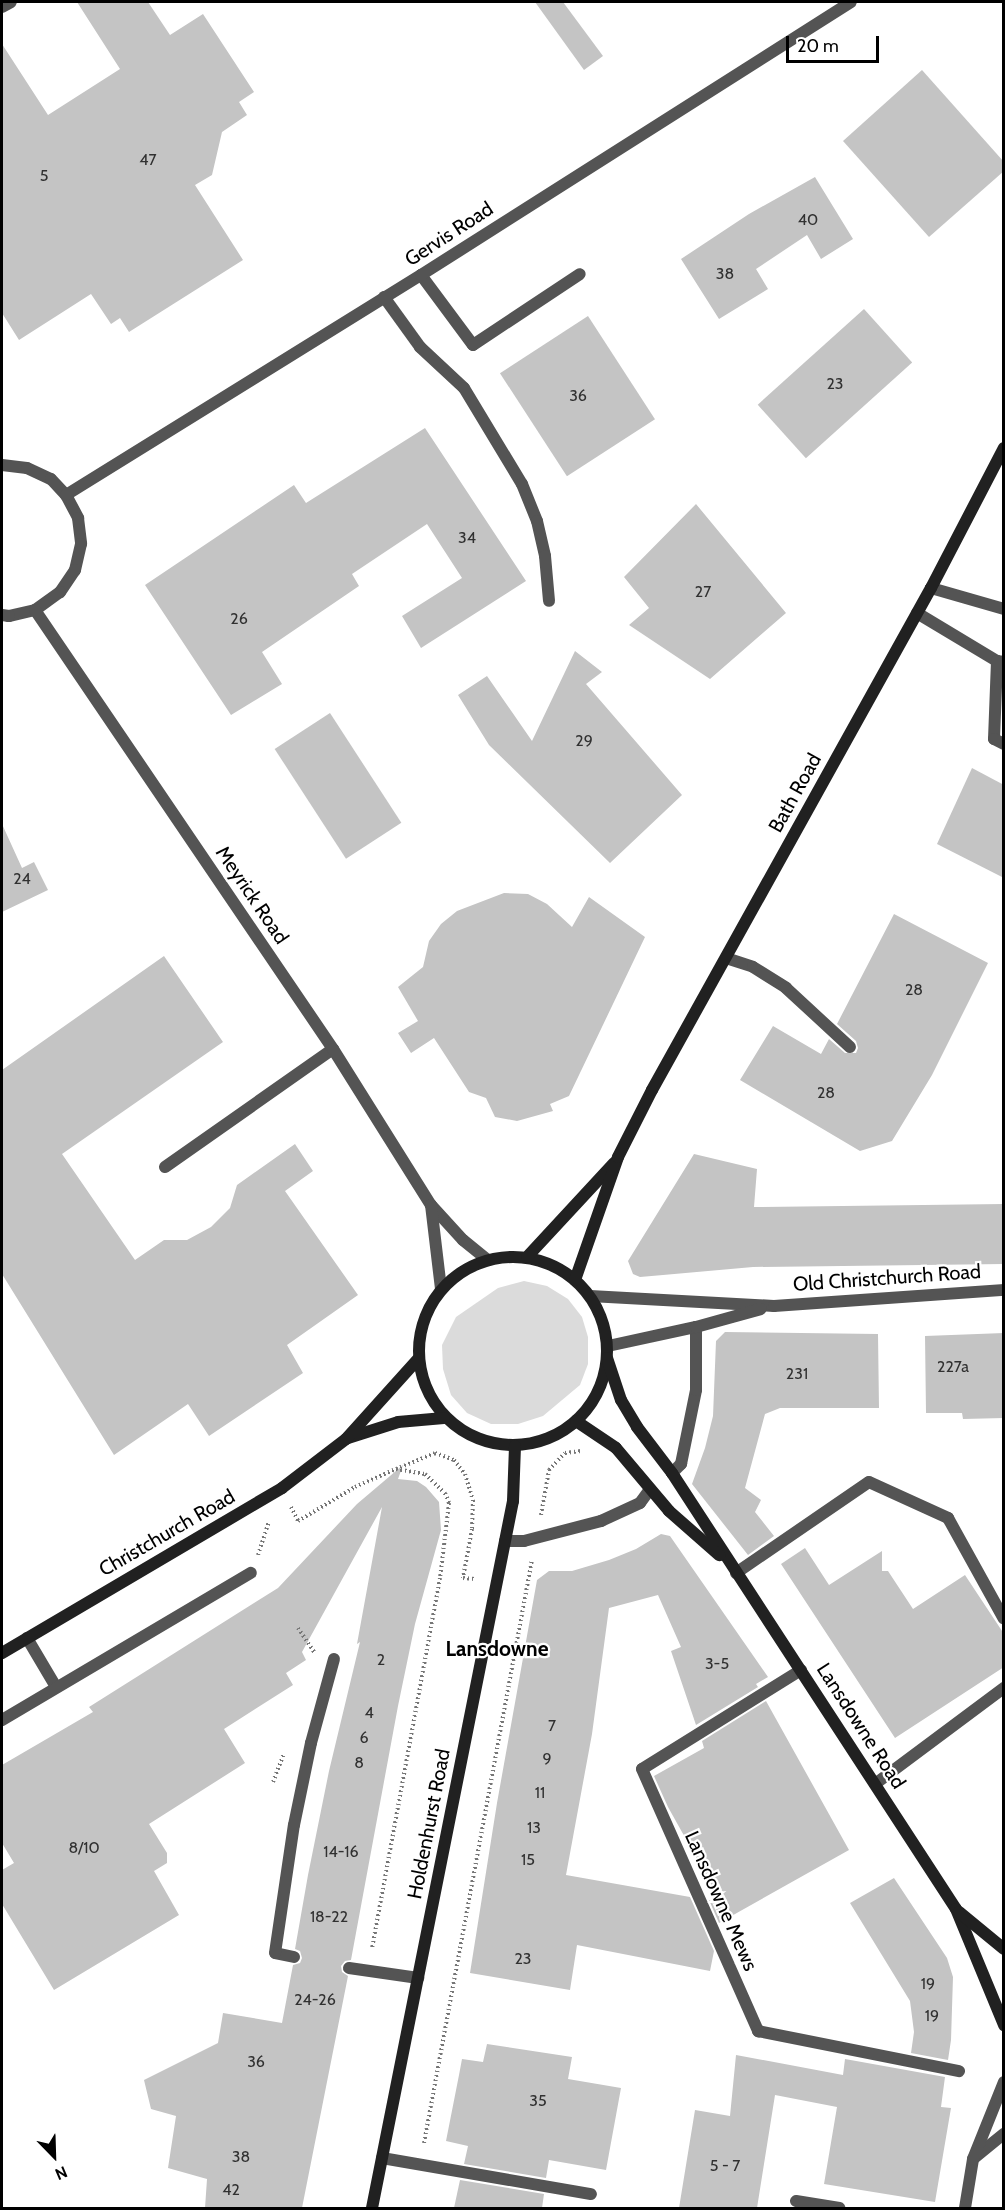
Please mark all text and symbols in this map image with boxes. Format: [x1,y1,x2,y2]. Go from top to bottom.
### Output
scale bar [789,24,882,62]
text: 20 m [797,35,839,57]
house number: 47 [139,150,157,170]
house number: 5 [40,166,48,186]
street label: Gervis Road [400,197,498,271]
house number: 40 [798,210,818,230]
house number: 38 [716,264,734,284]
house number: 23 [826,374,844,394]
house number: 36 [569,386,587,406]
house number: 34 [458,528,476,548]
house number: 27 [695,582,711,602]
house number: 26 [230,609,248,629]
house number: 29 [575,731,593,751]
street label: Bath Road [763,749,827,837]
street label: Meyrick Road [211,842,293,948]
house number: 24 [13,869,31,889]
house number: 28 [905,980,923,1000]
house number: 28 [817,1083,835,1103]
street label: Old Christchurch Road [792,1259,982,1297]
house number: 227a [937,1357,969,1377]
house number: 231 [786,1364,808,1384]
street label: Christchurch Road [95,1484,239,1582]
district label: Lansdowne [446,1636,548,1662]
house number: 2 [377,1650,385,1670]
house number: 3-5 [705,1654,729,1674]
street label: Lansdowne Road [811,1659,911,1793]
house number: 4 [364,1703,374,1723]
house number: 7 [548,1716,556,1736]
house number: 6 [359,1728,369,1748]
street label: Holdenhurst Road [403,1747,455,1901]
house number: 9 [542,1749,552,1769]
house number: 8 [354,1753,364,1773]
house number: 11 [535,1783,545,1803]
house number: 13 [527,1818,541,1838]
street label: Lansdowne Mews [679,1827,763,1975]
house number: 8/10 [68,1838,100,1858]
house number: 14-16 [323,1842,359,1862]
house number: 15 [521,1850,535,1870]
house number: 18-22 [310,1907,348,1927]
house number: 23 [514,1949,532,1969]
house number: 19 [921,1974,935,1994]
house number: 24-26 [294,1990,336,2010]
house number: 19 [925,2006,939,2026]
house number: 36 [247,2052,265,2072]
house number: 35 [529,2091,547,2111]
north arrow [24,2126,84,2186]
house number: 38 [232,2147,250,2167]
house number: 5 - 7 [710,2156,740,2176]
text: N [52,2162,70,2184]
house number: 42 [222,2180,240,2200]

